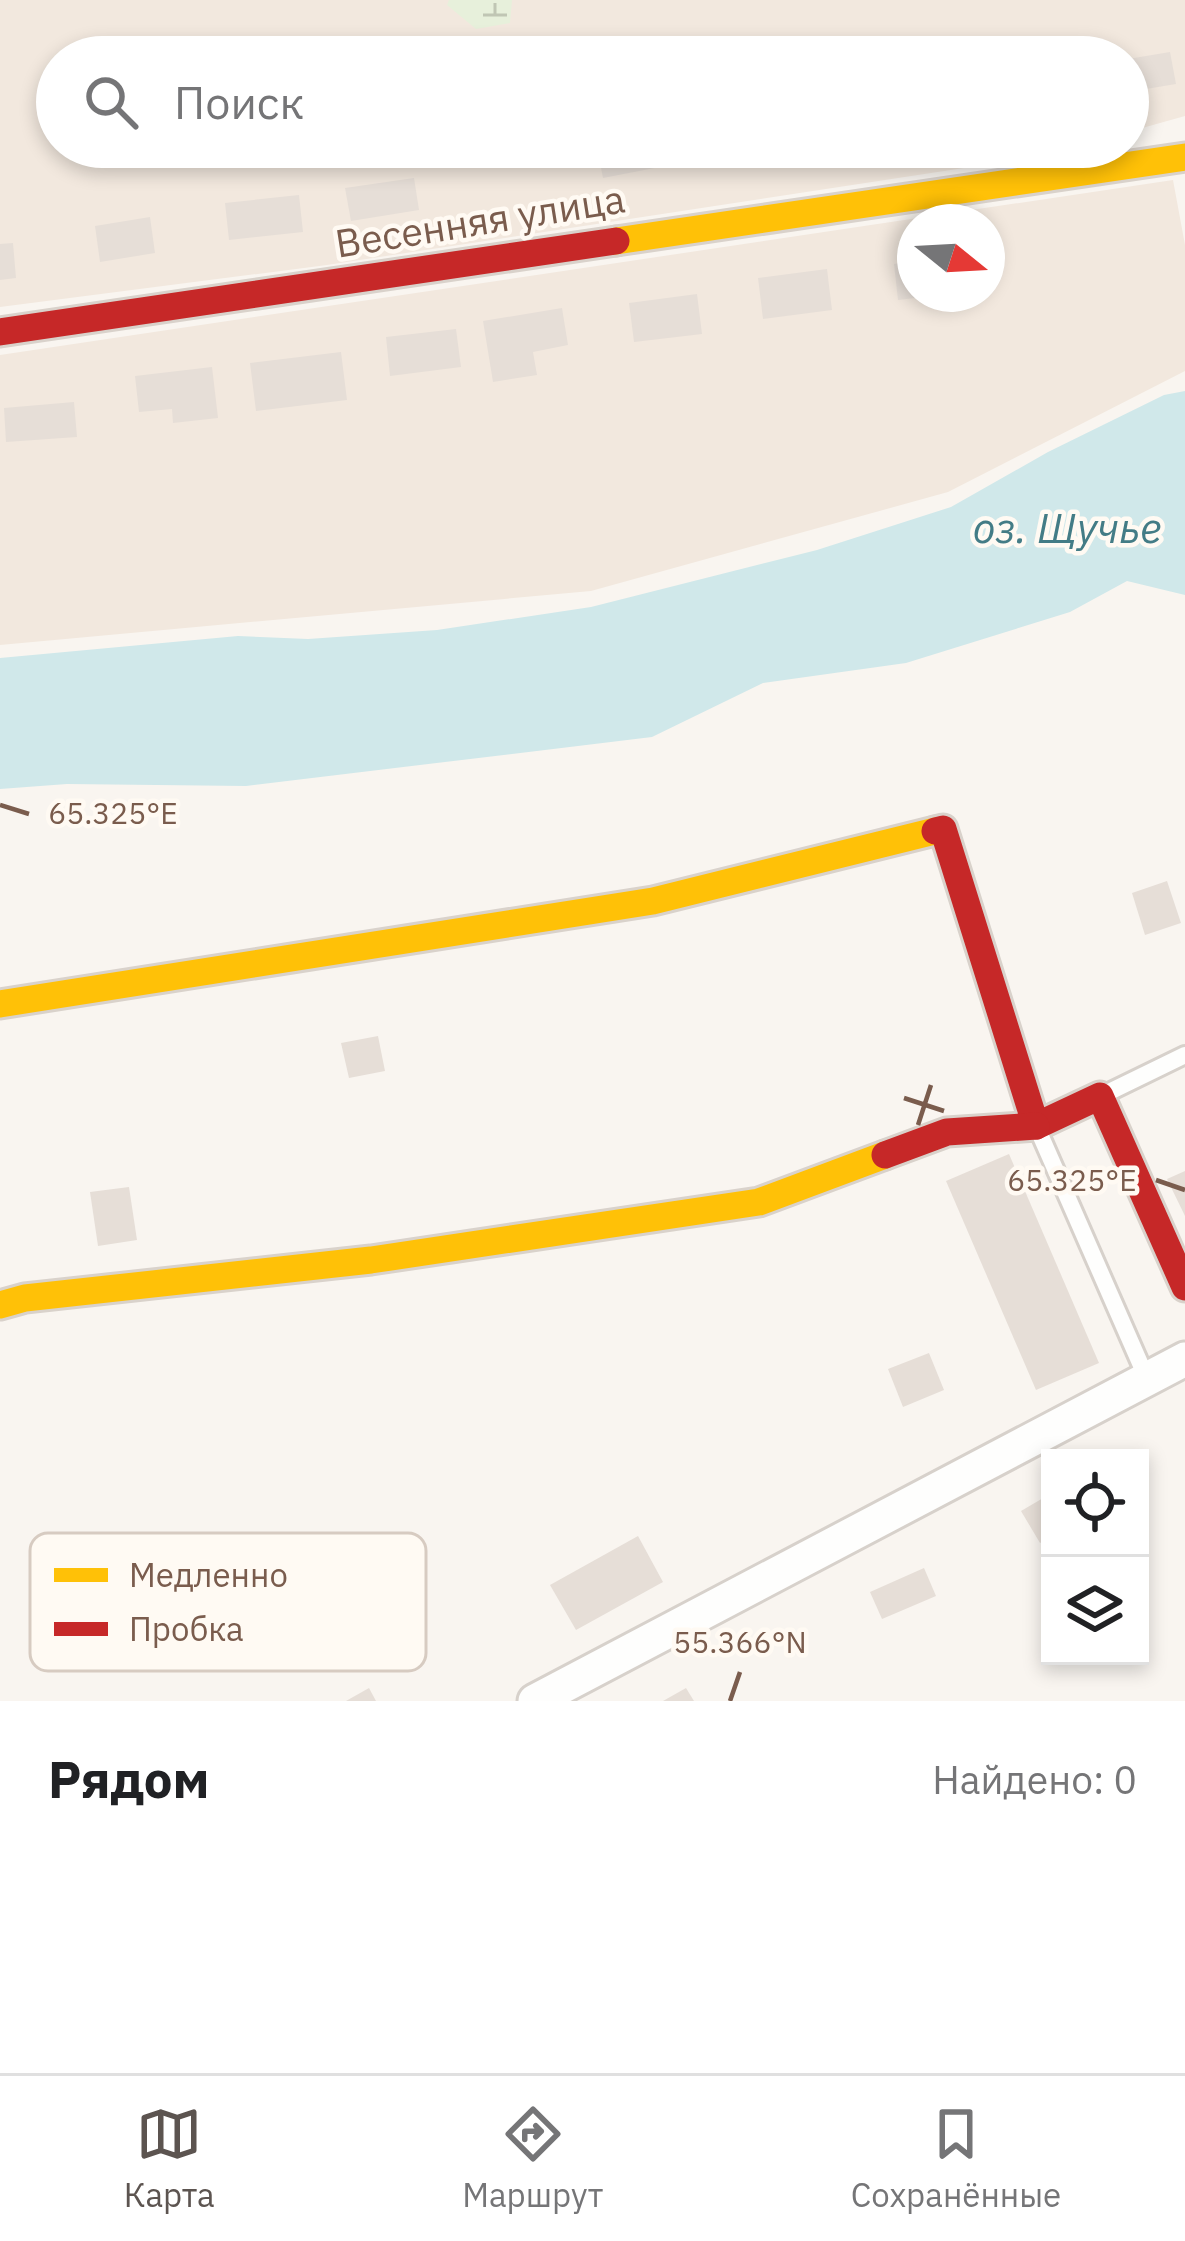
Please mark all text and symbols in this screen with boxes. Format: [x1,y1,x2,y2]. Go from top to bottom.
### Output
search box [36,36,1149,168]
icon: search [78,69,144,135]
text: Поиск [174,73,304,131]
street label: Весенняя улица [331,172,628,269]
north arrow [897,204,1005,312]
water label: оз. Щучье [973,500,1161,555]
text: 65.325°E [48,793,178,832]
text: 65.325°E [1007,1160,1137,1199]
map controls [1041,1449,1149,1665]
button: locate [1041,1449,1149,1557]
legend [30,1533,426,1671]
text: Медленно [129,1553,288,1596]
button: layers [1041,1557,1149,1665]
text: Пробка [129,1607,244,1650]
text: 55.366°N [673,1622,807,1661]
text: Рядом [48,1746,210,1812]
text: Найдено: 0 [932,1754,1137,1805]
tab: Карта [124,2101,215,2216]
tab: Маршрут [462,2101,603,2216]
tab: Сохранённые [851,2101,1061,2216]

